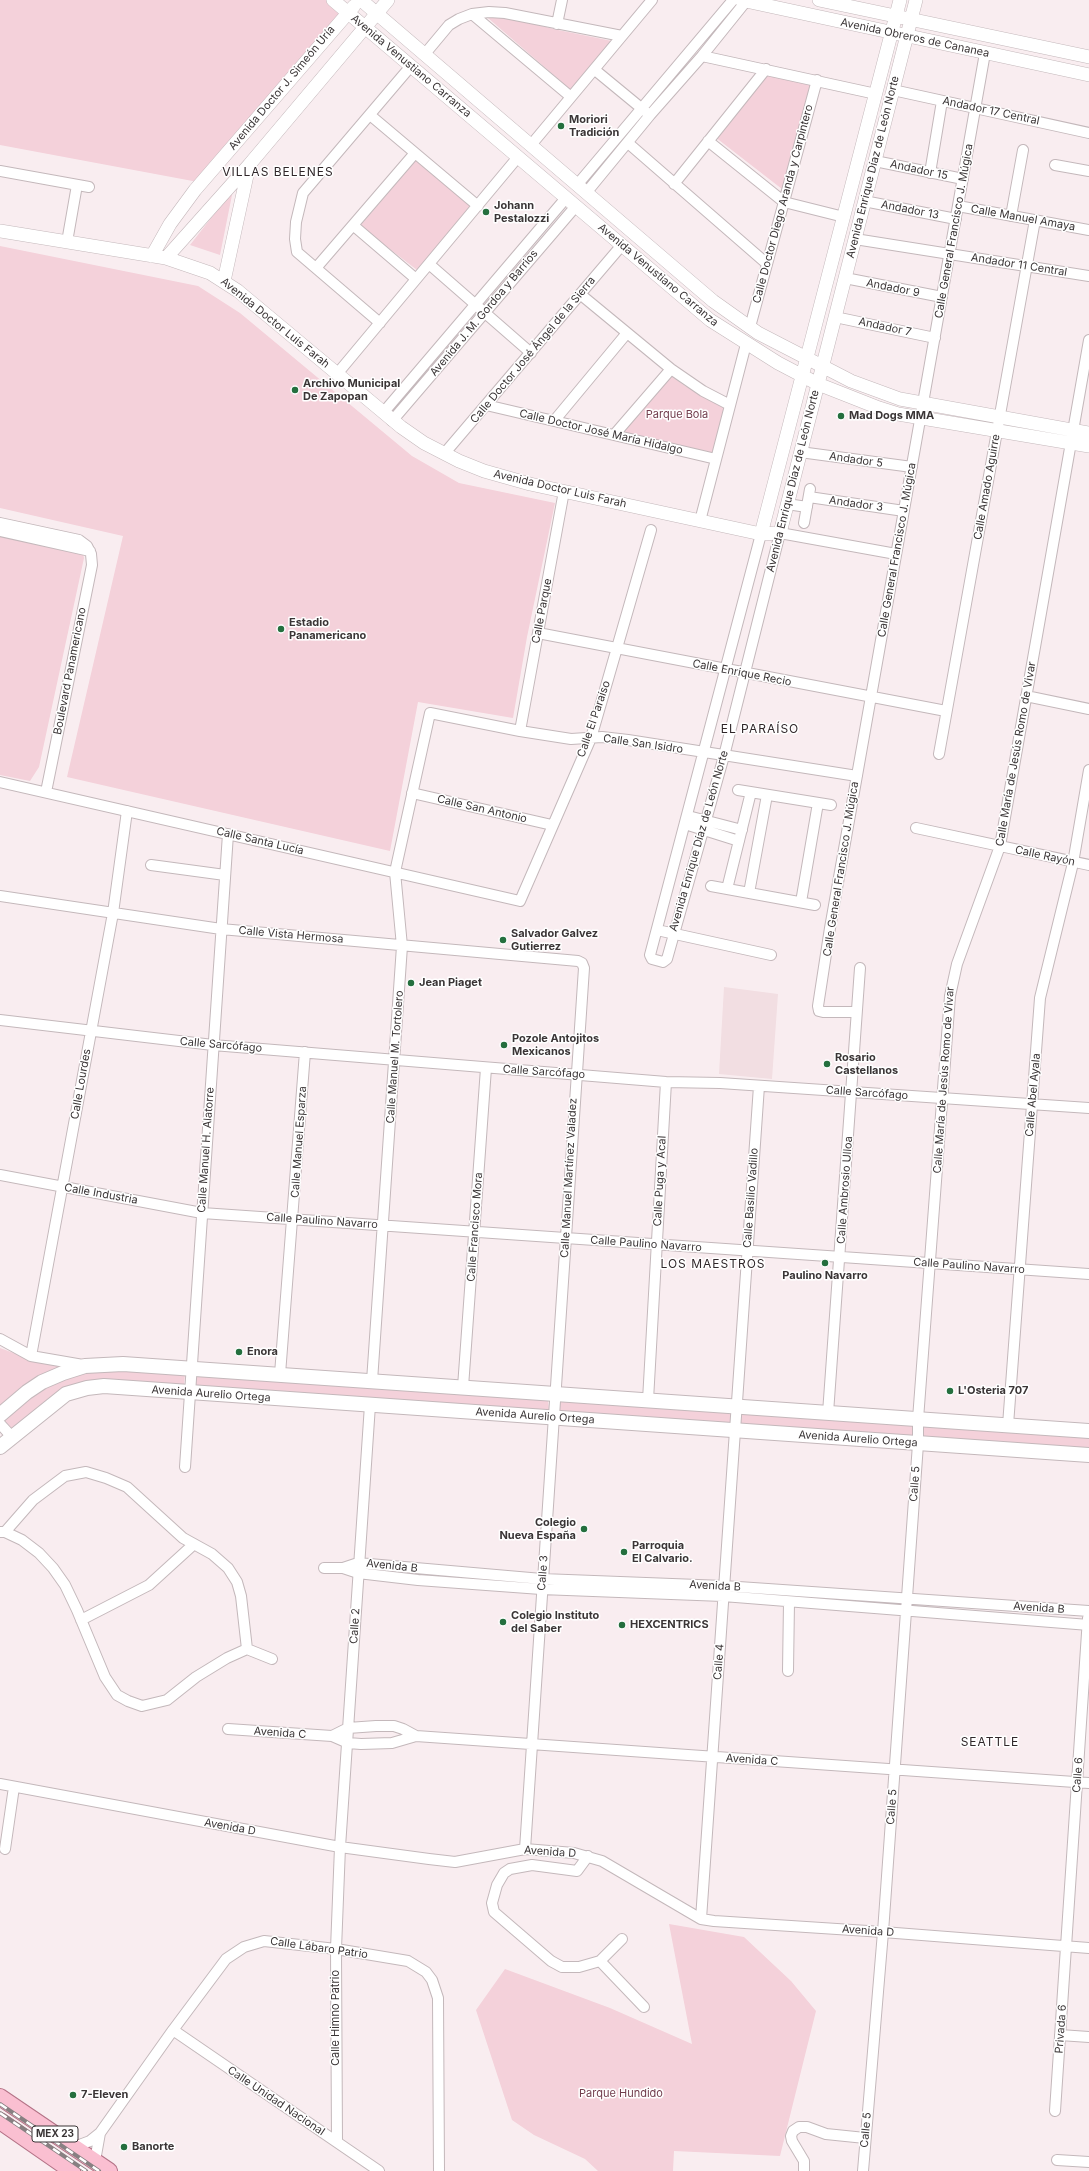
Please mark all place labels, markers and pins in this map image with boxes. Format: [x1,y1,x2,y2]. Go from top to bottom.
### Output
place label: Moriori Tradición [569,113,619,139]
marker: Moriori Tradición [556,121,566,131]
place label: Johann Pestalozzi [494,199,549,225]
marker: Johann Pestalozzi [481,207,491,217]
place label: Archivo Municipal De Zapopan [303,377,400,403]
marker: Archivo Municipal De Zapopan [290,385,300,395]
place label: Mad Dogs MMA [849,409,934,423]
marker: Mad Dogs MMA [836,411,846,421]
place label: Estadio Panamericano [289,616,366,642]
marker: Estadio Panamericano [276,624,286,634]
place label: Salvador Galvez Gutierrez [511,927,598,953]
marker: Salvador Galvez Gutierrez [498,935,508,945]
place label: Jean Piaget [419,976,482,990]
marker: Jean Piaget [406,978,416,988]
place label: Pozole Antojitos Mexicanos [512,1032,599,1058]
marker: Pozole Antojitos Mexicanos [499,1040,509,1050]
place label: Rosario Castellanos [835,1051,898,1077]
marker: Rosario Castellanos [822,1059,832,1069]
marker: Paulino Navarro [820,1258,830,1268]
place label: Paulino Navarro [782,1269,868,1283]
place label: Enora [247,1345,278,1359]
marker: Enora [234,1347,244,1357]
place label: L'Osteria 707 [958,1384,1028,1398]
marker: L'Osteria 707 [945,1386,955,1396]
place label: Colegio Nueva España [499,1516,576,1542]
marker: Colegio Nueva España [579,1524,589,1534]
place label: Parroquia El Calvario. [632,1539,693,1565]
marker: Parroquia El Calvario. [619,1547,629,1557]
place label: Colegio Instituto del Saber [511,1609,599,1635]
marker: Colegio Instituto del Saber [498,1617,508,1627]
place label: HEXCENTRICS [630,1618,709,1632]
marker: HEXCENTRICS [617,1620,627,1630]
place label: 7-Eleven [81,2088,128,2102]
marker: 7-Eleven [68,2090,78,2100]
place label: Banorte [132,2140,174,2154]
marker: Banorte [119,2142,129,2152]

